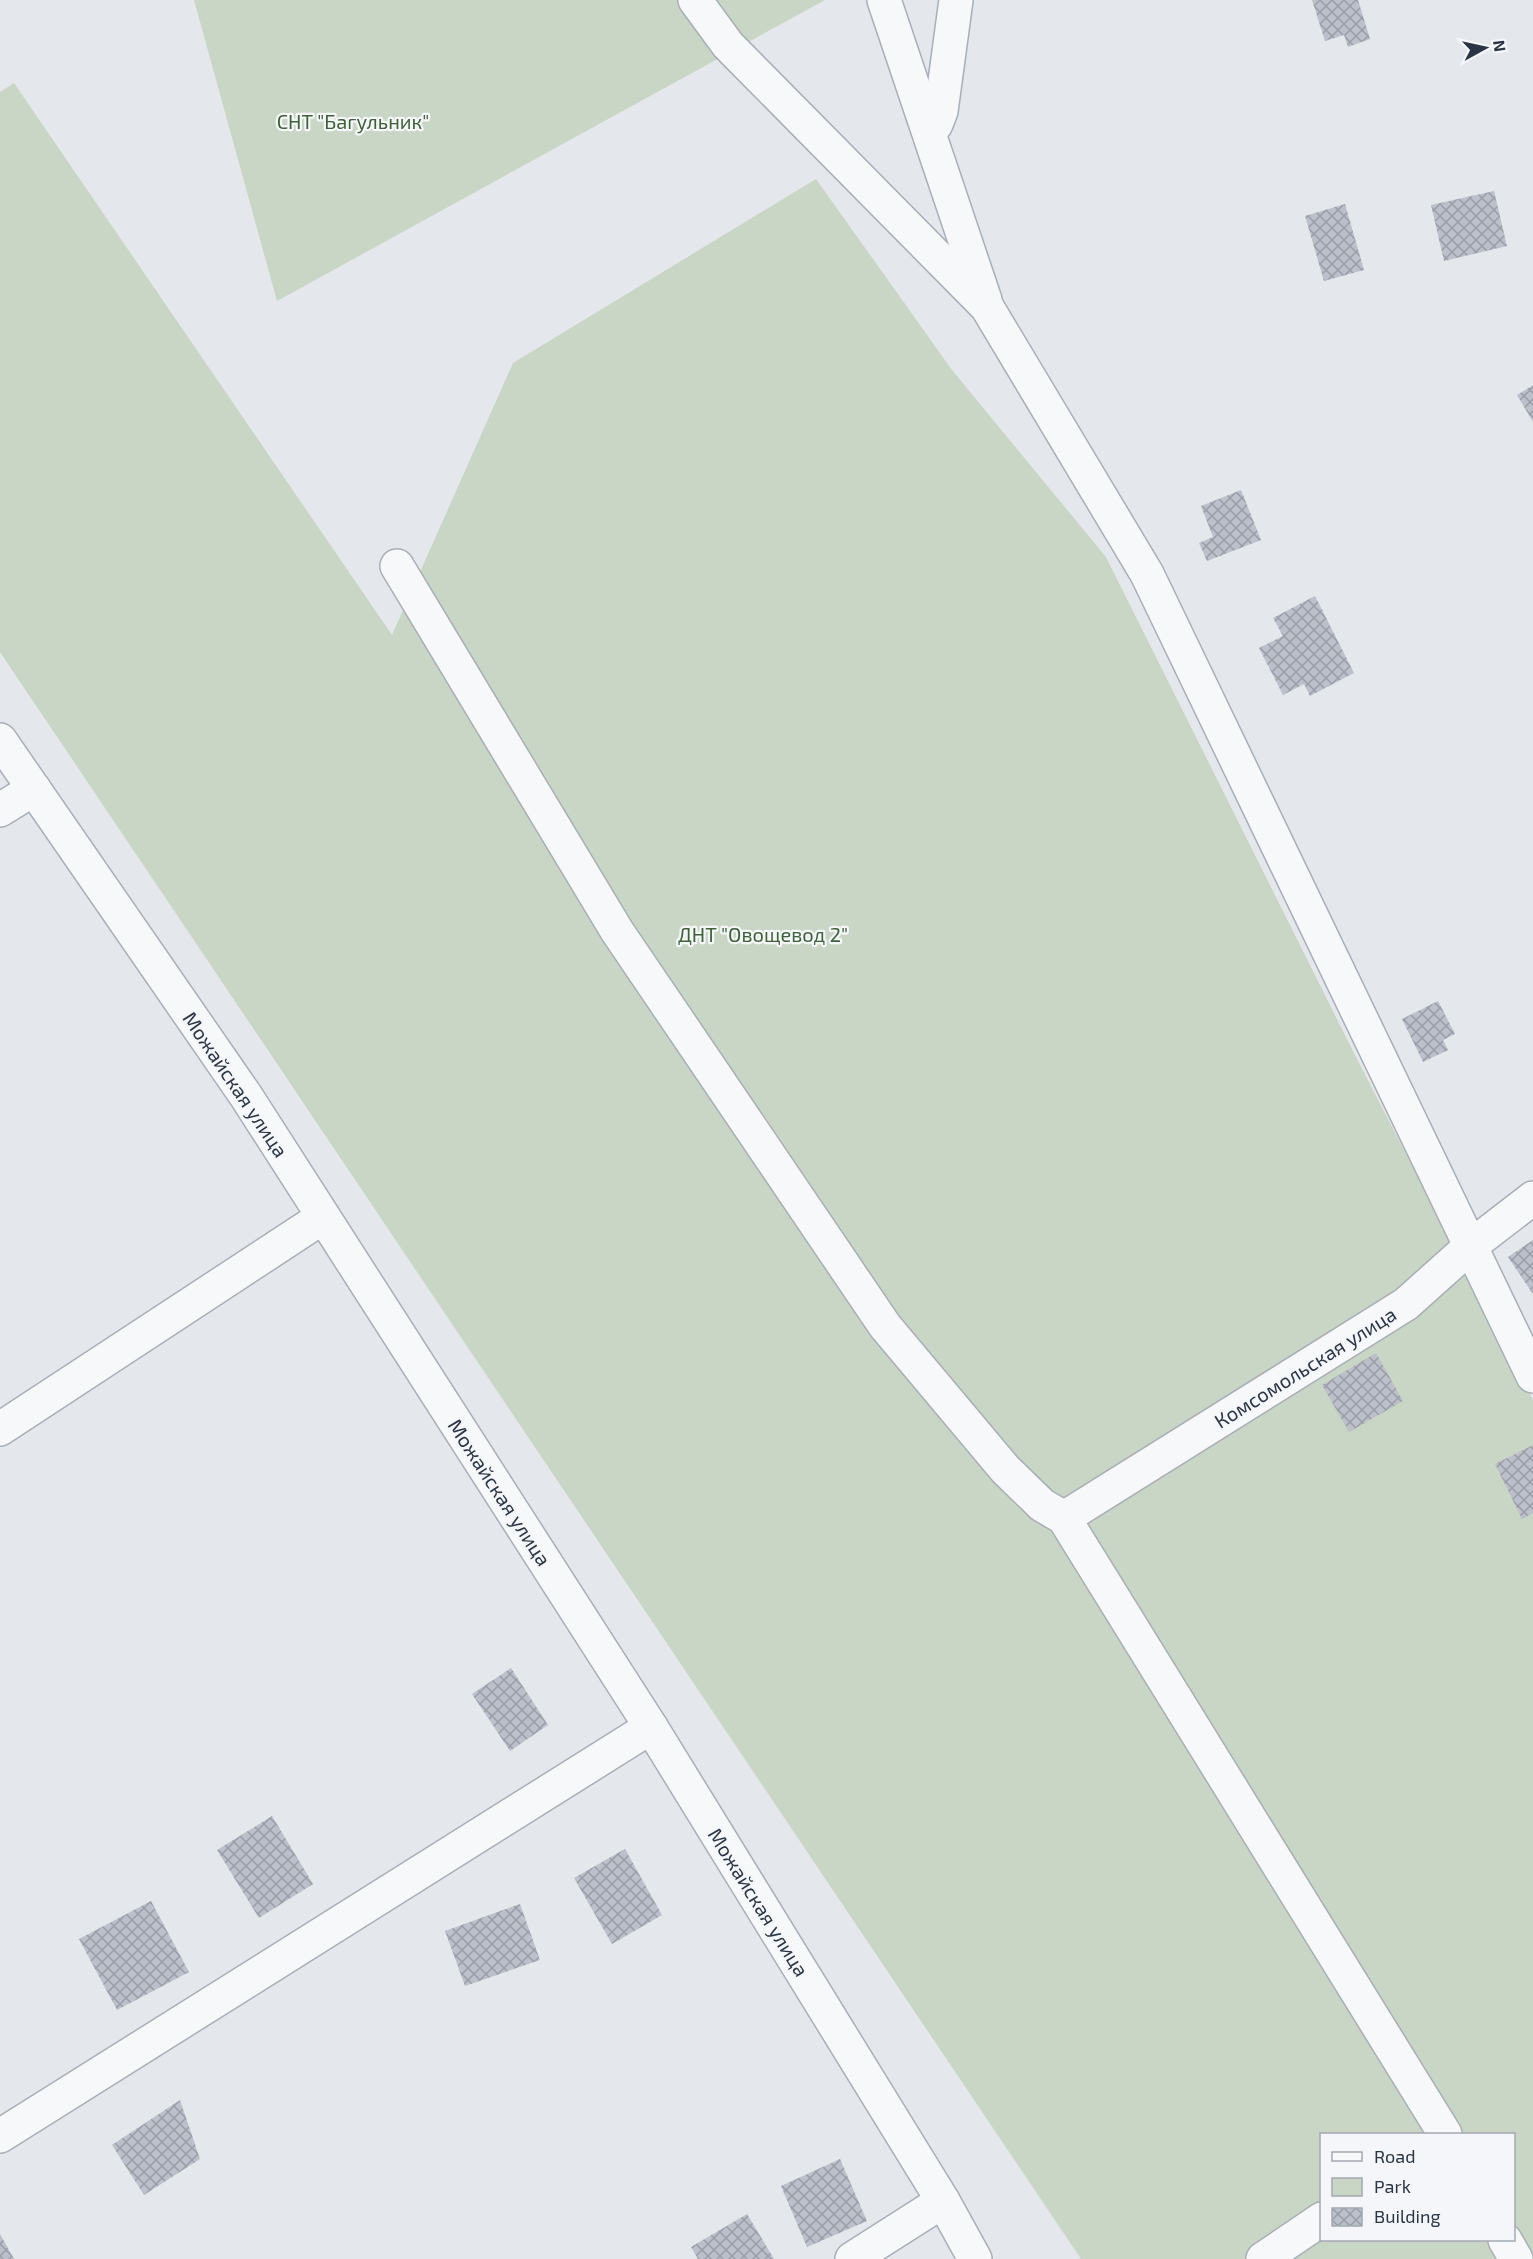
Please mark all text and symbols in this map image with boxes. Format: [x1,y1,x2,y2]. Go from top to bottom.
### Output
north arrow [1455,18,1515,78]
text: N [1490,39,1511,53]
park label: СНТ "Багульник" [277,109,429,134]
park label: ДНТ "Овощевод 2" [678,922,848,946]
street label: Можайская улица [178,1007,294,1162]
street label: Комсомольская улица [1210,1301,1401,1434]
street label: Можайская улица [443,1414,556,1570]
street label: Можайская улица [703,1823,814,1981]
legend [1320,2133,1515,2241]
text: Road [1374,2145,1415,2167]
text: Park [1374,2175,1411,2197]
text: Building [1374,2205,1441,2227]

